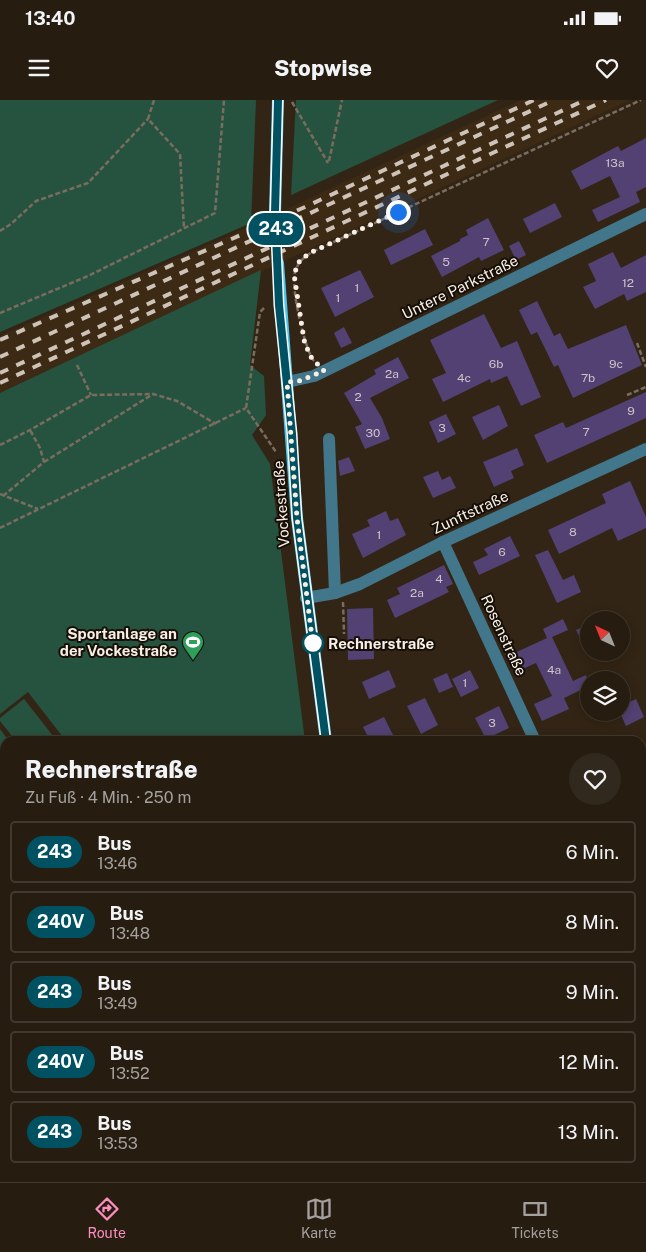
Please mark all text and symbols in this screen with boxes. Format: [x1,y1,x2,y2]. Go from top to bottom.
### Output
text: 13:40 [25,7,76,29]
icon: menu [25,54,53,82]
icon: heart [593,54,621,82]
text: Stopwise [274,55,372,81]
house number: 13a [605,156,625,170]
your location [386,200,411,225]
line badge: 243 [247,213,305,245]
text: 243 [258,218,294,239]
house number: 7 [482,235,490,249]
street label: Untere Parkstraße [399,252,521,322]
house number: 5 [442,255,450,269]
house number: 12 [622,276,634,290]
house number: 1 [355,281,359,295]
house number: 1 [336,291,340,305]
house number: 6b [489,357,503,371]
house number: 9c [609,357,623,371]
house number: 2a [385,367,399,381]
house number: 4c [457,371,471,385]
house number: 7b [581,371,595,385]
house number: 2 [354,390,362,404]
house number: 9 [627,404,635,418]
house number: 3 [438,421,446,435]
house number: 7 [582,425,590,439]
house number: 30 [366,426,380,440]
street label: Vockestraße [269,460,293,548]
street label: Zunftstraße [429,487,511,537]
house number: 8 [569,525,577,539]
house number: 1 [377,528,381,542]
house number: 6 [498,545,506,559]
house number: 4 [435,572,443,586]
house number: 2a [410,586,424,600]
street label: Rosenstraße [478,592,530,678]
north arrow [580,611,630,661]
map controls [580,611,630,721]
place label: Sportanlage an der Vockestraße [60,625,177,659]
sports icon: Sportanlage an der Vockestraße [181,630,205,661]
marker: Rechnerstraße [302,632,324,654]
place label: Rechnerstraße [328,635,434,652]
house number: 4a [547,663,561,677]
button: layers [580,671,630,721]
house number: 1 [463,676,467,690]
house number: 3 [488,716,496,730]
button: heart [569,753,621,805]
text: Rechnerstraße [25,755,198,783]
text: Zu Fuß · 4 Min. · 250 m [25,788,191,807]
text: Bus [97,832,132,854]
text: 243 [37,841,72,862]
text: 6 Min. [566,841,619,863]
text: 13:46 [97,854,137,873]
text: Bus [110,902,144,924]
text: 240V [37,911,85,932]
text: 8 Min. [565,911,619,933]
text: 13:48 [110,924,150,943]
text: Bus [97,972,132,994]
text: 243 [37,981,72,1002]
text: 9 Min. [566,981,619,1003]
text: 13:49 [97,994,137,1013]
text: Bus [110,1042,144,1064]
text: 240V [37,1051,85,1072]
text: 12 Min. [558,1051,619,1073]
text: 13:52 [110,1064,150,1083]
text: Bus [97,1112,132,1134]
text: 243 [37,1121,72,1142]
text: 13 Min. [558,1121,619,1143]
text: 13:53 [97,1134,138,1153]
tab: Route [87,1195,126,1241]
tab: Karte [301,1195,337,1241]
tab: Tickets [512,1195,558,1241]

